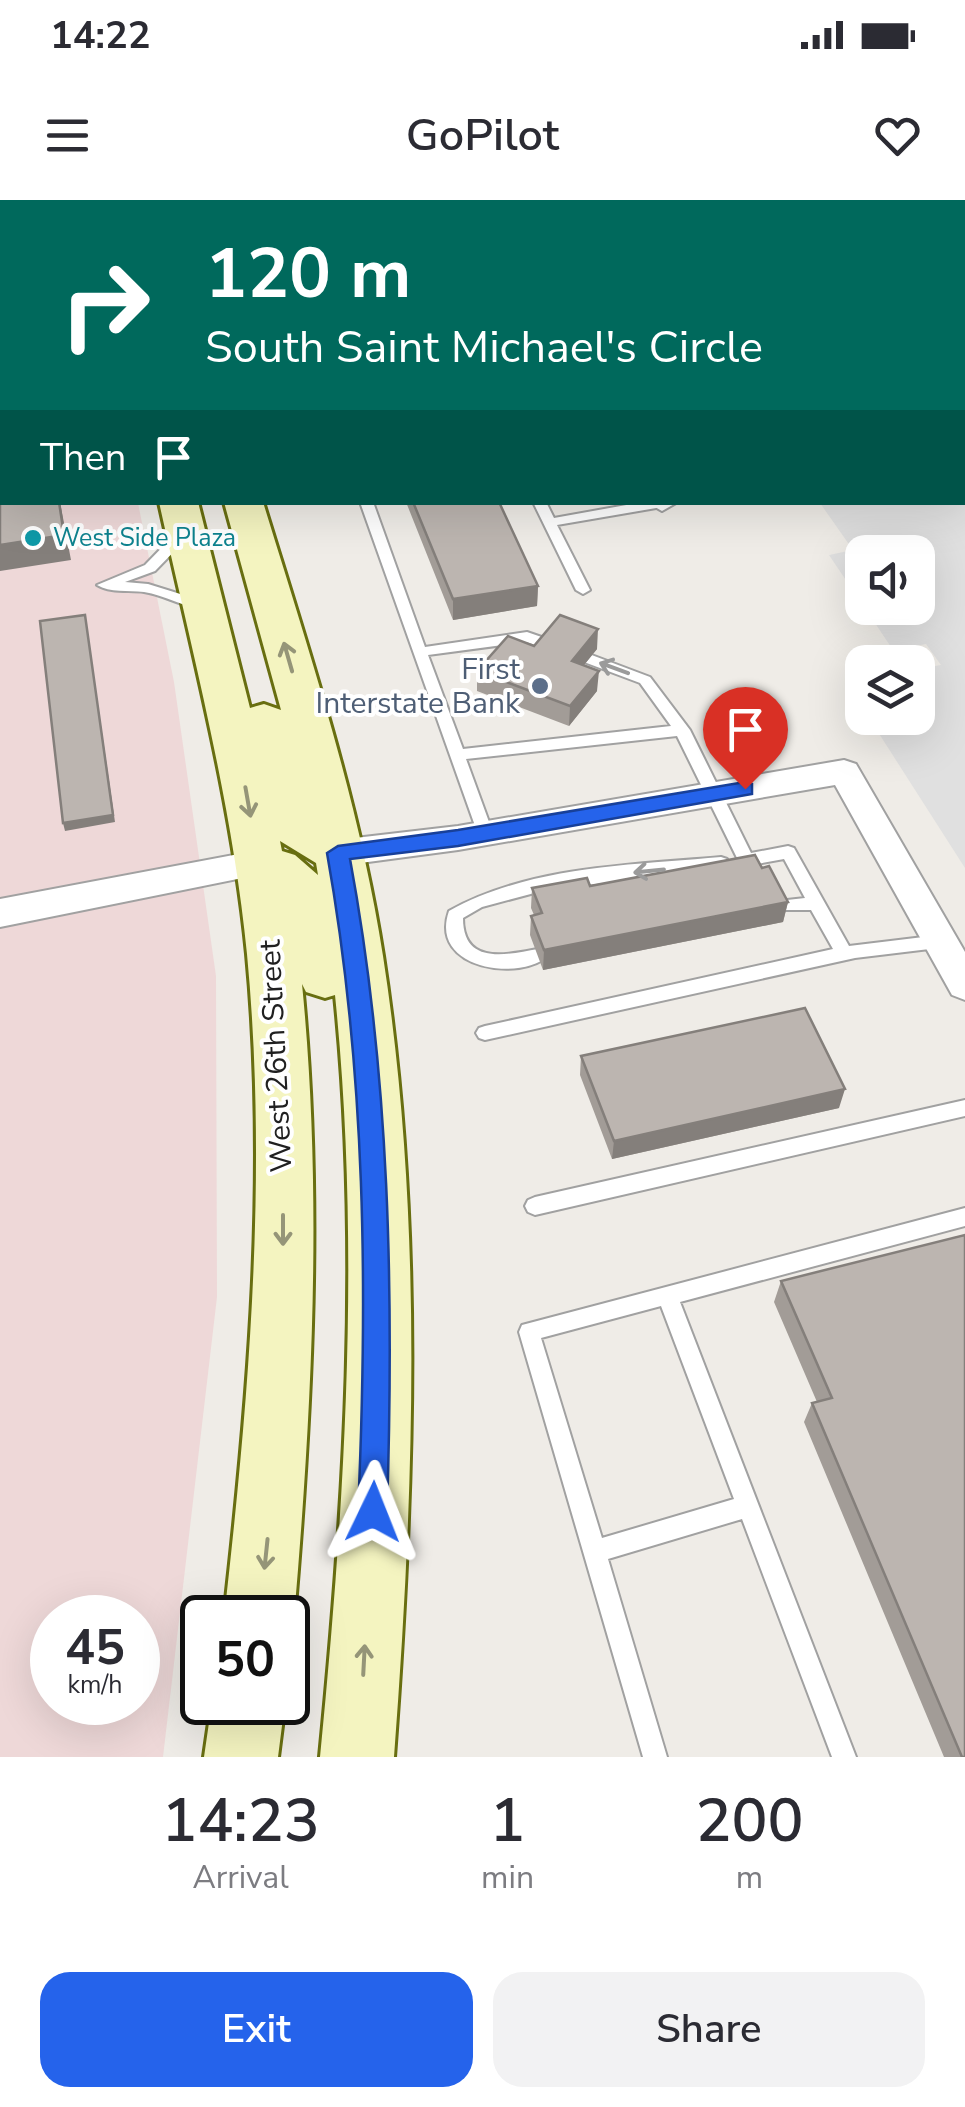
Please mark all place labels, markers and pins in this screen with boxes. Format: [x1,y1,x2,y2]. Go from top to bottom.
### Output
place label: West Side Plaza [53,521,236,555]
marker: West Side Plaza [22,527,44,549]
place label: First Interstate Bank [315,649,521,724]
marker: First Interstate Bank [529,675,551,697]
pin [703,687,788,790]

